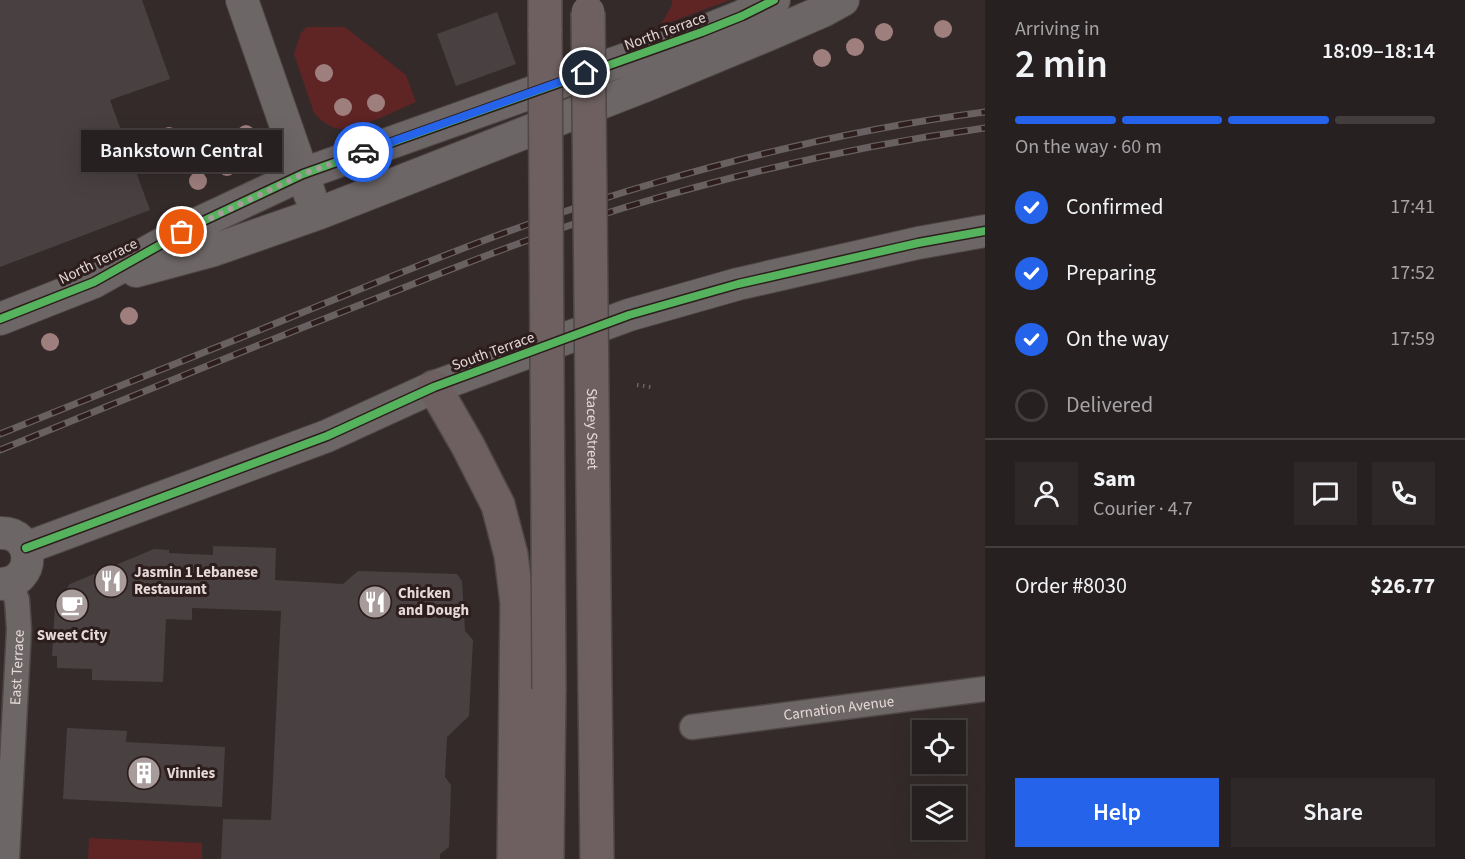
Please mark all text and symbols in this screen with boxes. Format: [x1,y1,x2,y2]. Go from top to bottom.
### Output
street label: North Terrace [621,7,709,56]
text: Arriving in [1015,15,1100,43]
text: 18:09–18:14 [1322,35,1435,67]
text: 2 min [1015,37,1108,93]
pin [559,47,610,98]
icon: home [568,56,601,89]
courier [333,122,393,182]
callout: Bankstown Central [82,130,282,172]
text: On the way · 60 m [1015,133,1162,161]
icon: car [347,136,380,169]
text: Bankstown Central [100,137,263,165]
icon: check [1015,191,1048,224]
text: Confirmed [1066,191,1163,223]
text: 17:41 [1390,193,1435,221]
pin [156,206,207,257]
icon: bag [165,215,198,248]
street label: North Terrace [55,233,141,290]
icon: check [1015,257,1048,290]
text: Preparing [1066,257,1156,289]
text: 17:52 [1390,259,1435,287]
icon: check [1015,323,1048,356]
text: On the way [1066,323,1169,355]
text: 17:59 [1390,325,1435,353]
street label: South Terrace [449,327,537,376]
street label: Stacey Street [581,388,603,470]
text: Delivered [1066,389,1153,421]
button: person [1015,462,1078,525]
button: chat [1294,462,1357,525]
button: phone [1372,462,1435,525]
text: Sam [1093,463,1136,495]
text: Courier · 4.7 [1093,495,1193,523]
place label: Jasmin 1 Lebanese Restaurant [134,562,258,600]
restaurant icon: Jasmin 1 Lebanese Restaurant [93,563,129,599]
text: Order #8030 [1015,570,1127,602]
text: $26.77 [1370,570,1435,602]
place label: Chicken and Dough [398,583,469,621]
restaurant icon: Chicken and Dough [357,584,393,620]
cafe icon: Sweet City [54,587,90,623]
place label: Sweet City [37,625,107,646]
street label: East Terrace [5,629,30,706]
street label: Carnation Avenue [782,691,895,726]
map controls [912,720,966,840]
button: locate [912,720,966,774]
building icon: Vinnies [126,755,162,791]
place label: Vinnies [166,763,216,784]
button: Help [1015,778,1219,847]
button: Share [1231,778,1435,847]
button: layers [912,786,966,840]

